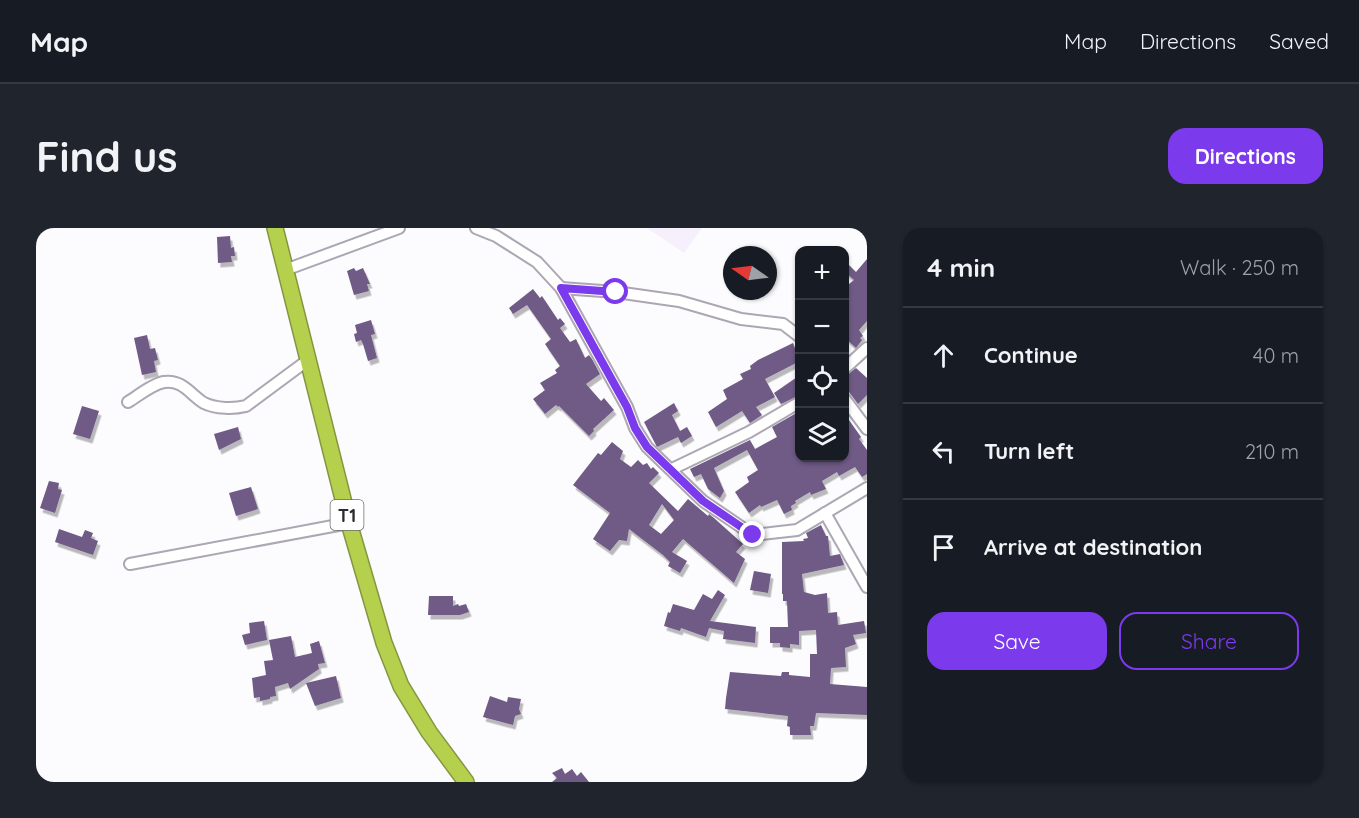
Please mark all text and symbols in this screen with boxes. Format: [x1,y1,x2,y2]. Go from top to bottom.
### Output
text: Map [30,24,88,59]
text: Map [1064,28,1107,54]
text: Directions [1140,28,1236,54]
text: Saved [1269,28,1329,54]
button: Directions [1168,128,1323,184]
text: Find us [36,130,178,183]
north arrow [723,246,777,300]
map controls [795,246,849,462]
button: + [795,246,849,300]
text: 4 min [927,251,995,284]
text: Walk · 250 m [1180,255,1299,280]
route start [602,278,628,304]
button: − [795,300,849,354]
icon: ahead [927,339,960,372]
text: Continue [984,341,1078,369]
text: 40 m [1253,343,1299,368]
button: locate [795,354,849,408]
button: layers [795,408,849,462]
icon: left [927,435,960,468]
text: Turn left [984,437,1074,465]
text: 210 m [1245,439,1299,464]
road number: T1 [330,500,364,530]
route end [739,521,765,547]
icon: arrive [927,531,960,564]
text: Arrive at destination [984,533,1202,561]
button: Save [927,612,1107,670]
button: Share [1119,612,1299,670]

